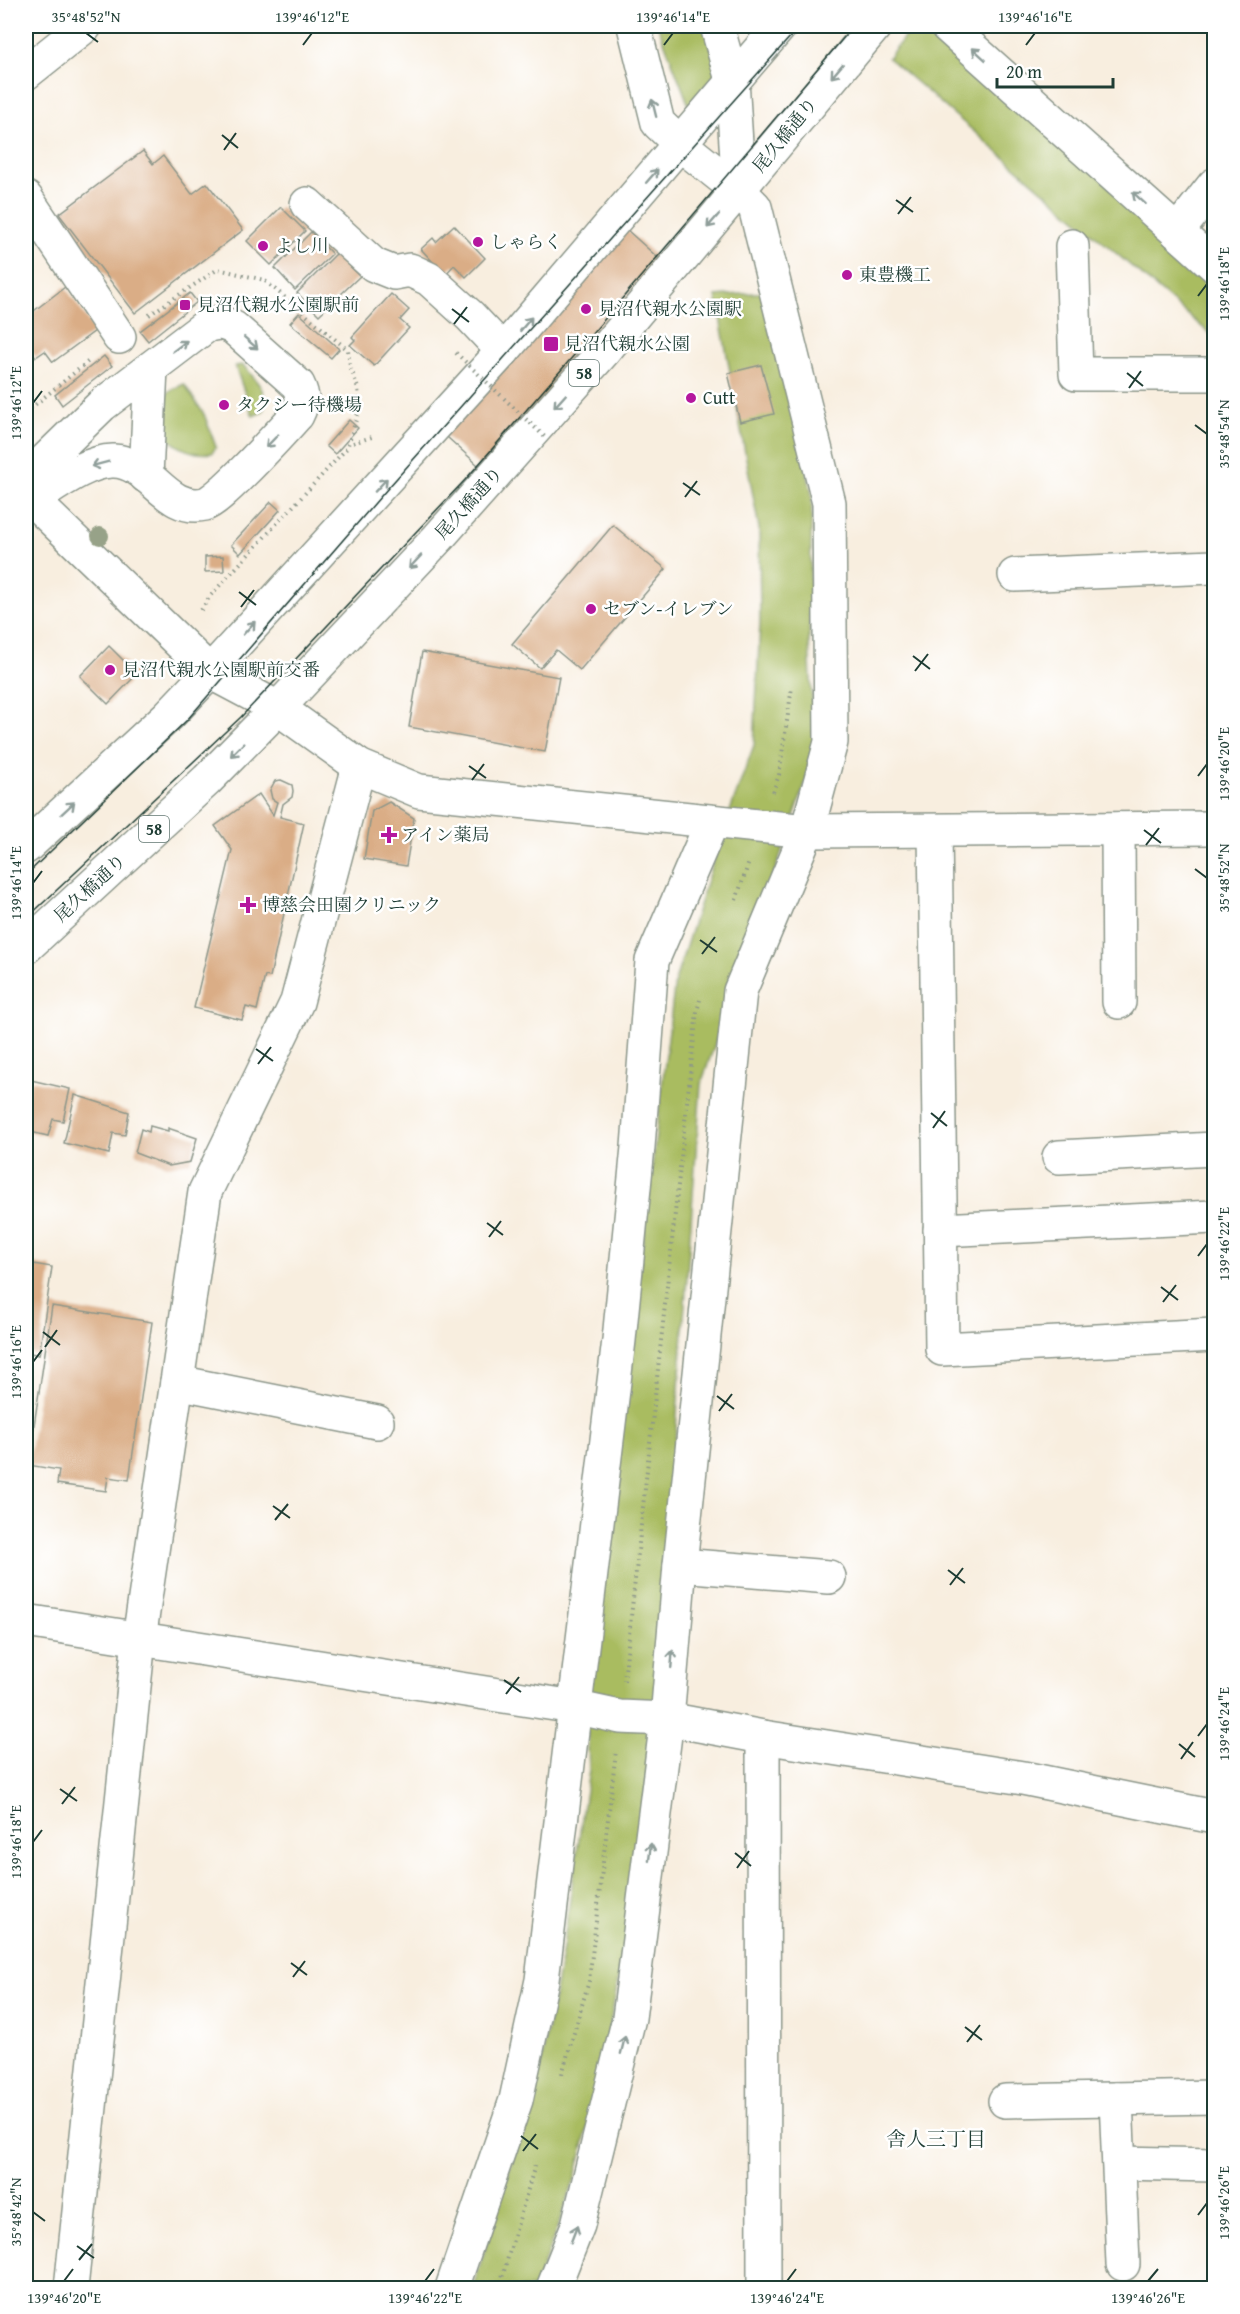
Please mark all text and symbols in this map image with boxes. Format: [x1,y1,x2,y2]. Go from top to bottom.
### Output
text: 35°48'52"N [52,6,121,27]
text: 139°46'12"E [275,6,349,27]
text: 139°46'14"E [636,6,710,27]
text: 139°46'16"E [998,6,1072,27]
one-way arrow [971,47,986,61]
scale bar [997,51,1112,89]
text: 20 m [1006,58,1042,85]
one-way arrow [831,62,844,78]
street label: 尾久橋通り [746,91,823,178]
one-way arrow [648,99,660,118]
one-way arrow [645,169,659,184]
one-way arrow [1132,191,1147,205]
one-way arrow [706,213,720,228]
place label: しゃらく [490,228,562,255]
place label: よし川 [275,232,329,259]
marker: しゃらく [471,235,485,249]
marker: よし川 [256,239,270,253]
text: 139°46'18"E [1213,247,1234,321]
place label: 東豊機工 [859,261,931,288]
marker: 東豊機工 [840,268,854,282]
place label: 見沼代親水公園駅前 [197,291,359,318]
place label: 見沼代親水公園駅 [598,295,742,322]
marker: 見沼代親水公園駅前 [178,298,192,312]
marker: 見沼代親水公園駅 [579,302,593,316]
one-way arrow [519,317,533,332]
place label: 見沼代親水公園 [564,330,690,357]
marker: 見沼代親水公園 [542,335,560,353]
one-way arrow [243,336,258,350]
one-way arrow [172,340,188,353]
road number: 58 [569,360,599,386]
text: 139°46'12"E [5,366,26,440]
place label: Cutt [703,384,736,411]
place label: タクシー待機場 [236,391,362,418]
marker: Cutt [684,391,698,405]
one-way arrow [553,393,567,408]
marker: タクシー待機場 [217,398,231,412]
text: 35°48'54"N [1213,399,1234,468]
one-way arrow [265,434,279,449]
one-way arrow [91,459,110,470]
street label: 尾久橋通り [428,460,509,545]
one-way arrow [374,477,388,492]
one-way arrow [409,554,423,569]
place label: セブン-イレブン [603,595,734,622]
marker: セブン-イレブン [584,602,598,616]
one-way arrow [242,621,256,636]
place label: 見沼代親水公園駅前交番 [122,656,320,683]
marker: 見沼代親水公園駅前交番 [103,663,117,677]
text: 139°46'20"E [1213,727,1234,801]
one-way arrow [230,742,245,757]
one-way arrow [61,801,76,815]
road number: 58 [139,816,169,842]
place label: アイン薬局 [401,821,489,848]
marker: アイン薬局 [382,828,396,842]
text: 35°48'52"N [1213,843,1234,912]
text: 139°46'14"E [5,846,26,920]
street label: 尾久橋通り [48,847,132,928]
place label: 博慈会田園クリニック [262,891,441,918]
marker: 博慈会田園クリニック [239,896,257,914]
text: 139°46'22"E [1213,1207,1234,1281]
text: 139°46'16"E [5,1325,26,1399]
one-way arrow [667,1649,678,1669]
text: 139°46'24"E [1213,1687,1234,1761]
text: 139°46'18"E [5,1805,26,1879]
one-way arrow [645,1843,656,1863]
one-way arrow [617,2036,629,2055]
district label: 舎人三丁目 [886,2124,986,2153]
text: 139°46'26"E [1213,2166,1234,2240]
text: 35°48'42"N [5,2177,26,2246]
one-way arrow [569,2225,580,2244]
text: 139°46'20"E [27,2287,101,2308]
text: 139°46'22"E [388,2287,462,2308]
text: 139°46'24"E [750,2287,824,2308]
text: 139°46'26"E [1111,2287,1185,2308]

